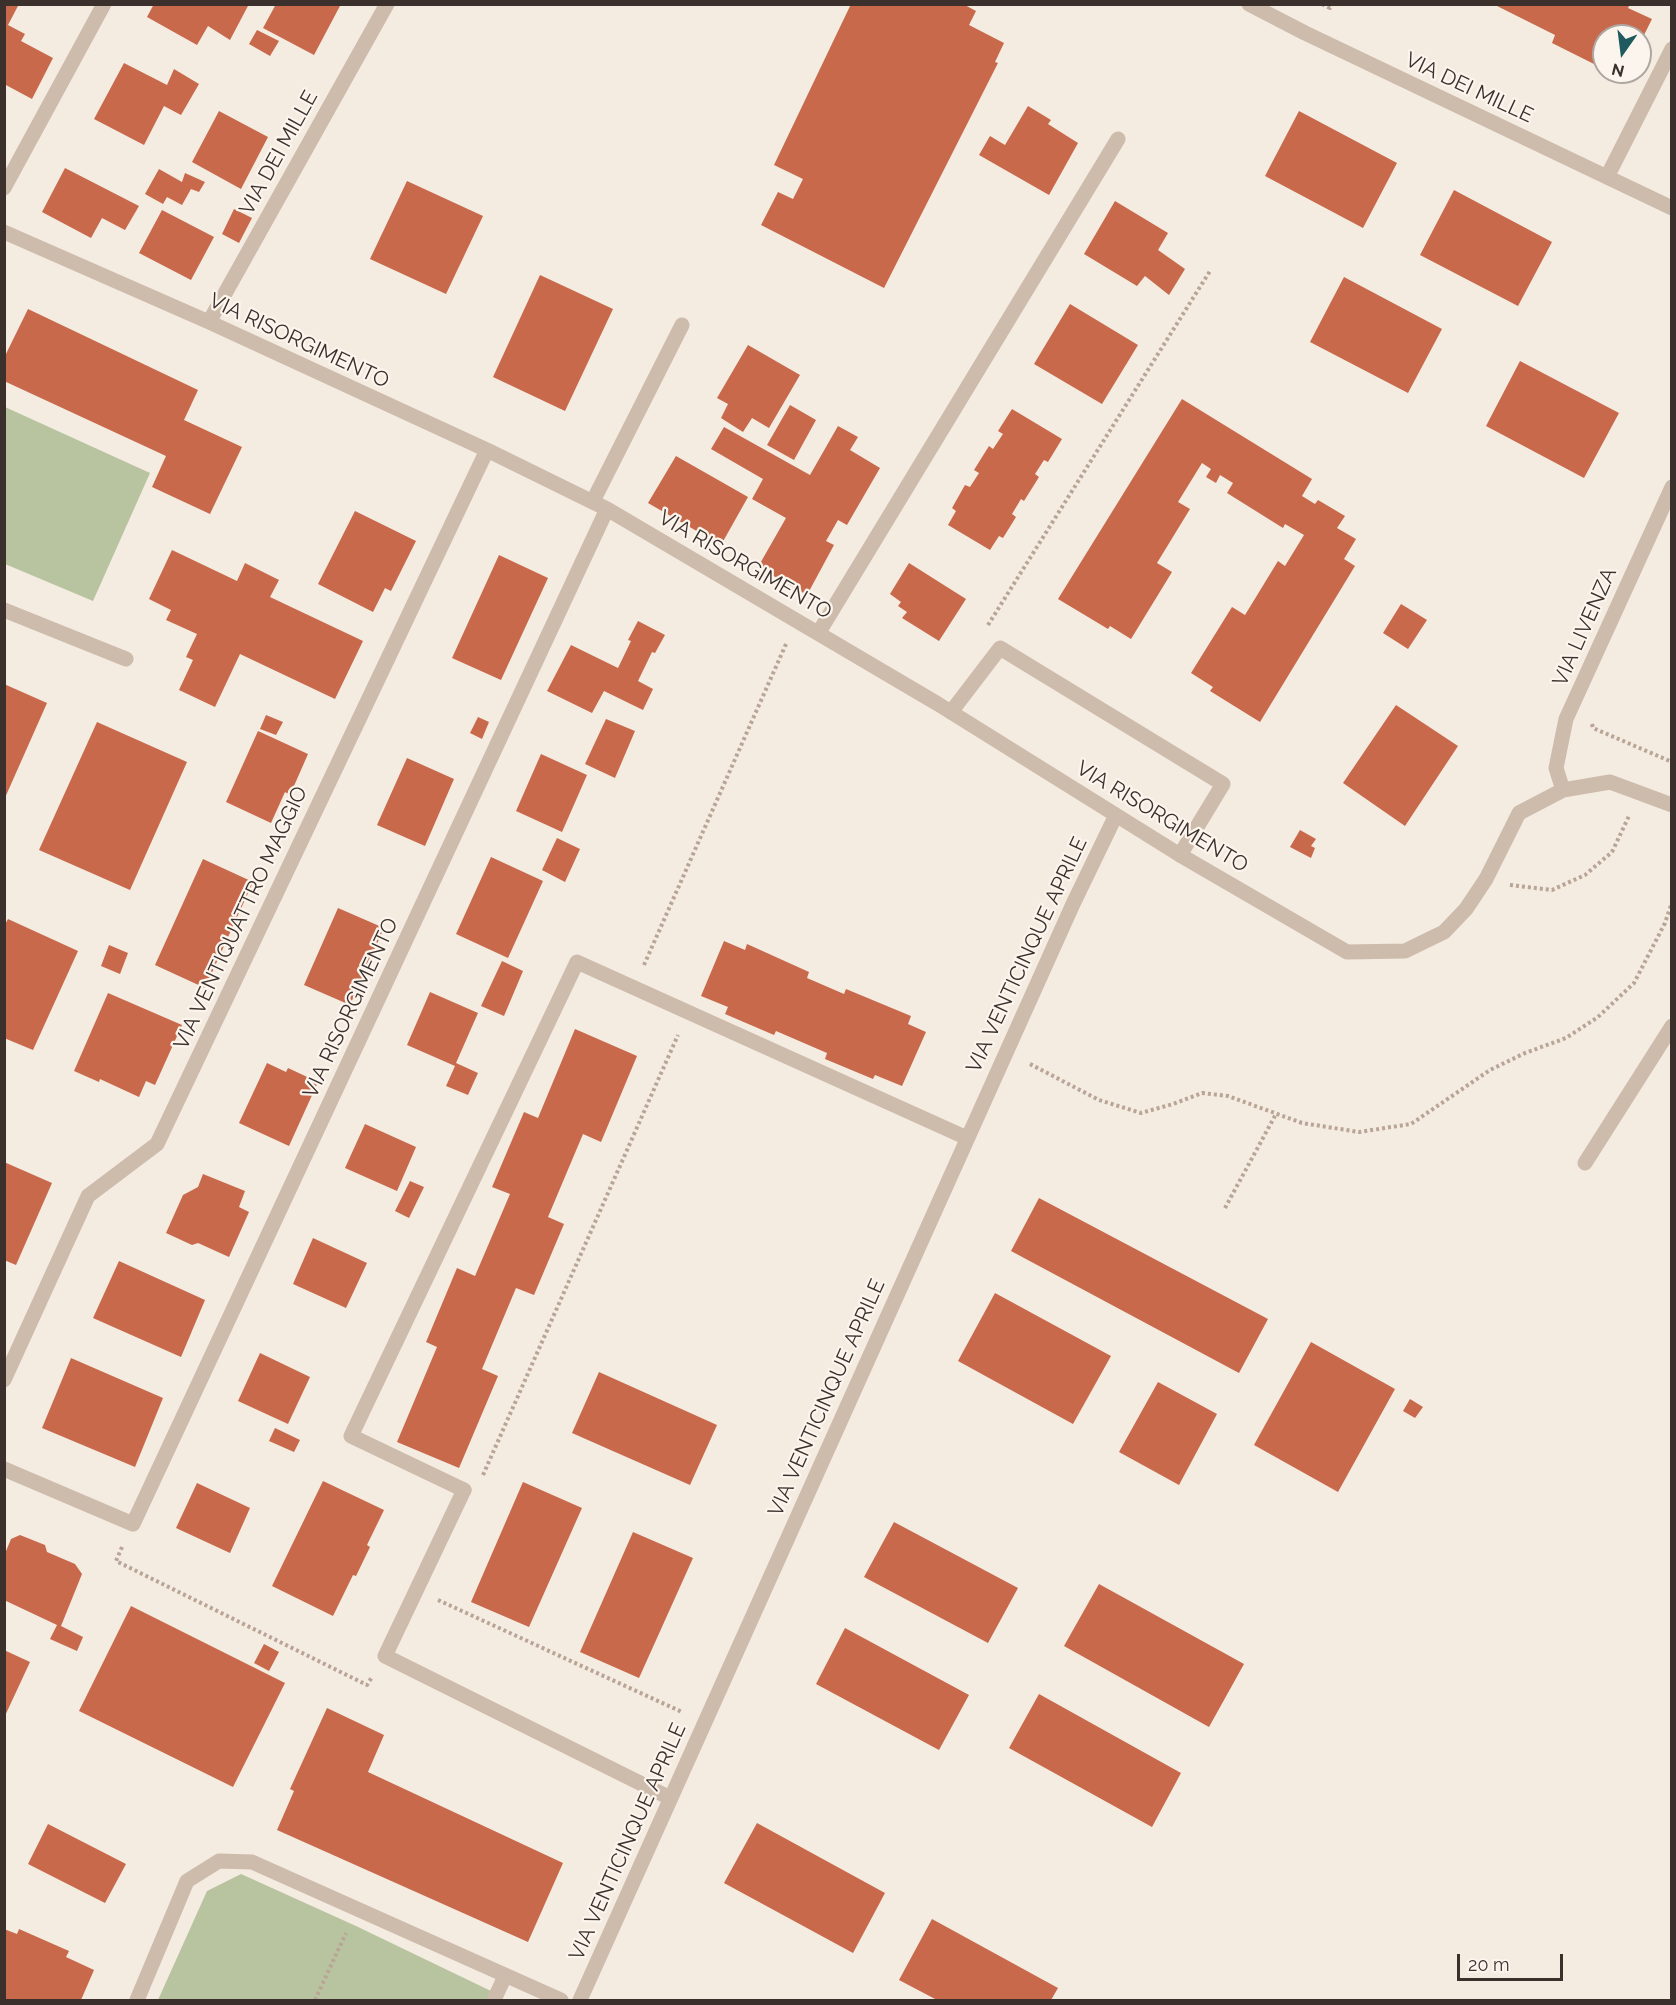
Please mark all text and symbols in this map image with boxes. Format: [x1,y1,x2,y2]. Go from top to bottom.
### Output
north arrow [1592,24,1652,84]
street label: VIA DEI MILLE [1401,47,1537,129]
text: N [1610,59,1626,81]
street label: VIA DEI MILLE [234,86,324,220]
street label: VIA RISORGIMENTO [205,288,393,394]
street label: VIA RISORGIMENTO [654,505,836,625]
street label: VIA LIVENZA [1548,564,1622,690]
street label: VIA RISORGIMENTO [1072,756,1252,878]
street label: VIA VENTIQUATTRO MAGGIO [169,782,313,1054]
street label: VIA VENTICINQUE APRILE [961,833,1093,1077]
street label: VIA RISORGIMENTO [298,914,404,1102]
street label: VIA VENTICINQUE APRILE [763,1275,891,1521]
street label: VIA VENTICINQUE APRILE [564,1719,692,1965]
scale bar [1460,1942,1566,1980]
text: 20 m [1468,1954,1510,1975]

